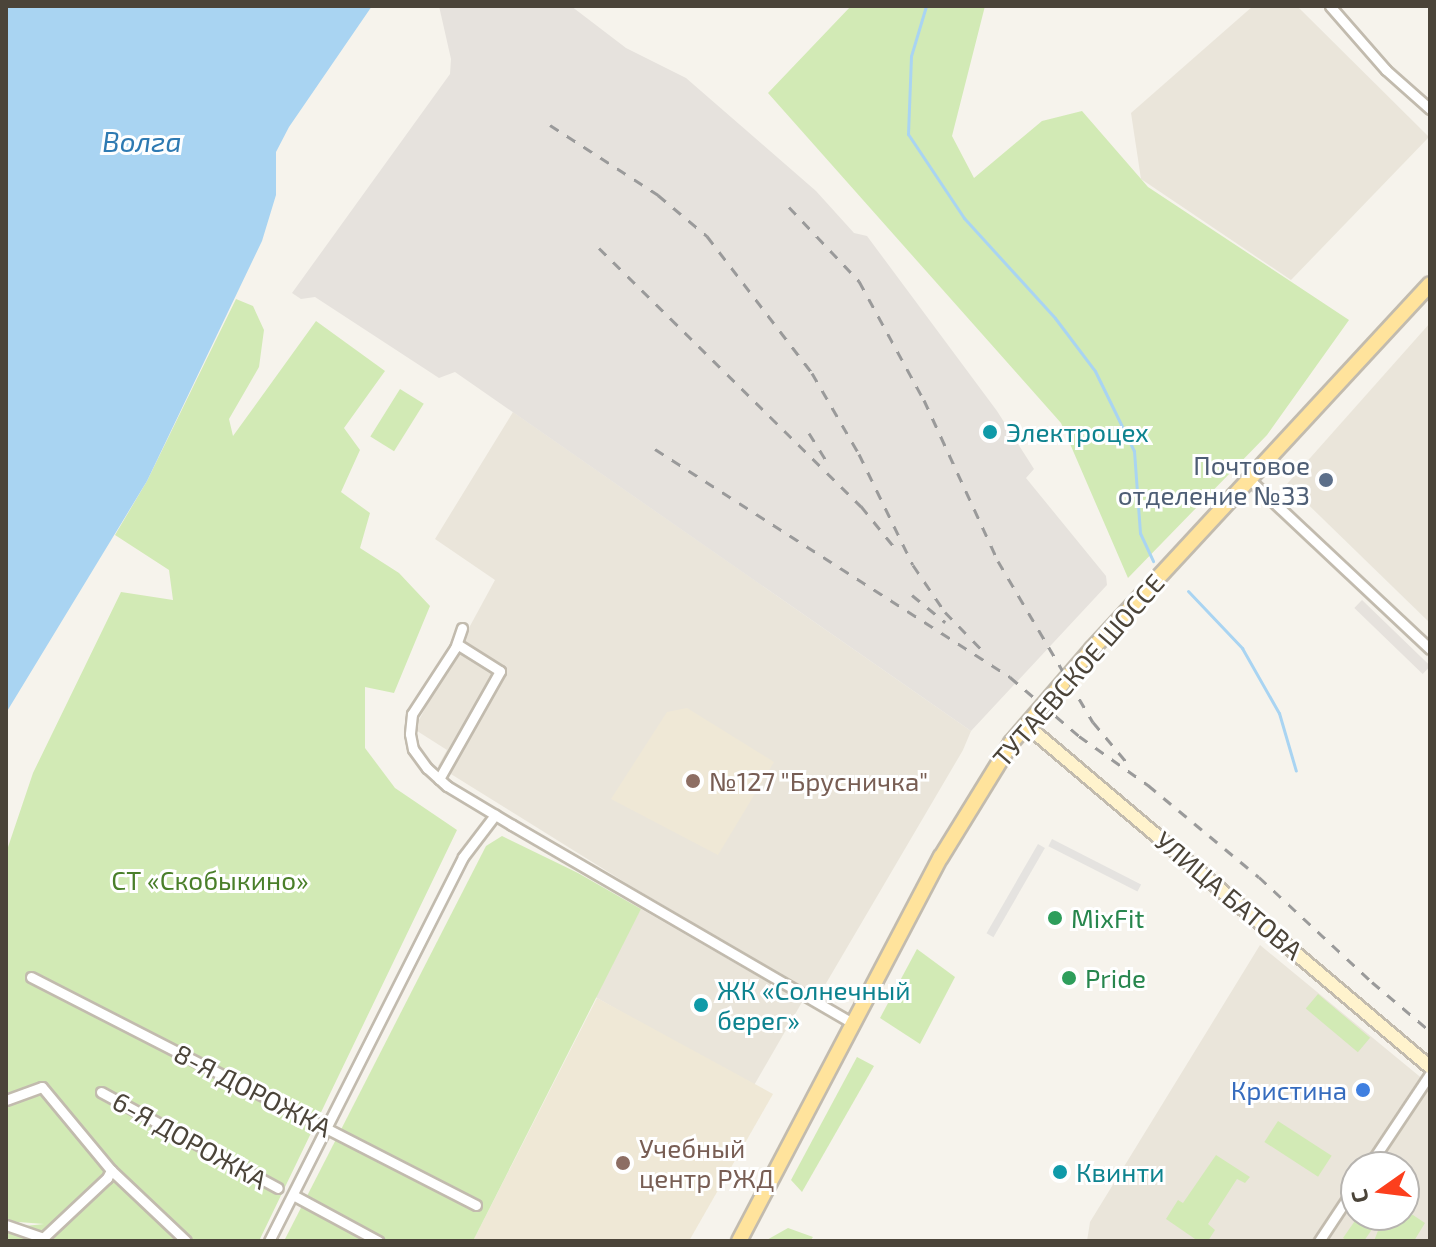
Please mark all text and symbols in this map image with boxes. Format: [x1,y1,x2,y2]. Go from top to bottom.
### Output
water label: Волга [102,124,182,158]
place label: Электроцех [1006,416,1149,448]
marker: Электроцех [981,423,999,441]
place label: Почтовое отделение №33 [1118,449,1310,510]
marker: Почтовое отделение №33 [1317,471,1335,489]
street label: ТУТАЕВСКОЕ ШОССЕ [986,567,1170,773]
place label: №127 "Брусничка" [709,765,928,797]
marker: №127 "Брусничка" [684,772,702,790]
street label: УЛИЦА БАТОВА [1149,824,1309,966]
park label: СТ «Скобыкино» [111,864,309,896]
place label: MixFit [1071,902,1144,934]
marker: MixFit [1046,909,1064,927]
place label: Pride [1085,962,1146,994]
marker: Pride [1060,969,1078,987]
place label: ЖК «Солнечный берег» [717,974,911,1036]
marker: ЖК «Солнечный берег» [692,996,710,1014]
street label: 8-Я ДОРОЖКА [169,1037,337,1143]
place label: Кристина [1231,1074,1347,1106]
marker: Кристина [1354,1081,1372,1099]
street label: 6-Я ДОРОЖКА [107,1085,273,1195]
place label: Учебный центр РЖД [639,1132,774,1194]
north arrow [1340,1151,1420,1231]
marker: Учебный центр РЖД [614,1154,632,1172]
place label: Квинти [1076,1156,1164,1188]
marker: Квинти [1051,1163,1069,1181]
text: С [1344,1187,1373,1206]

